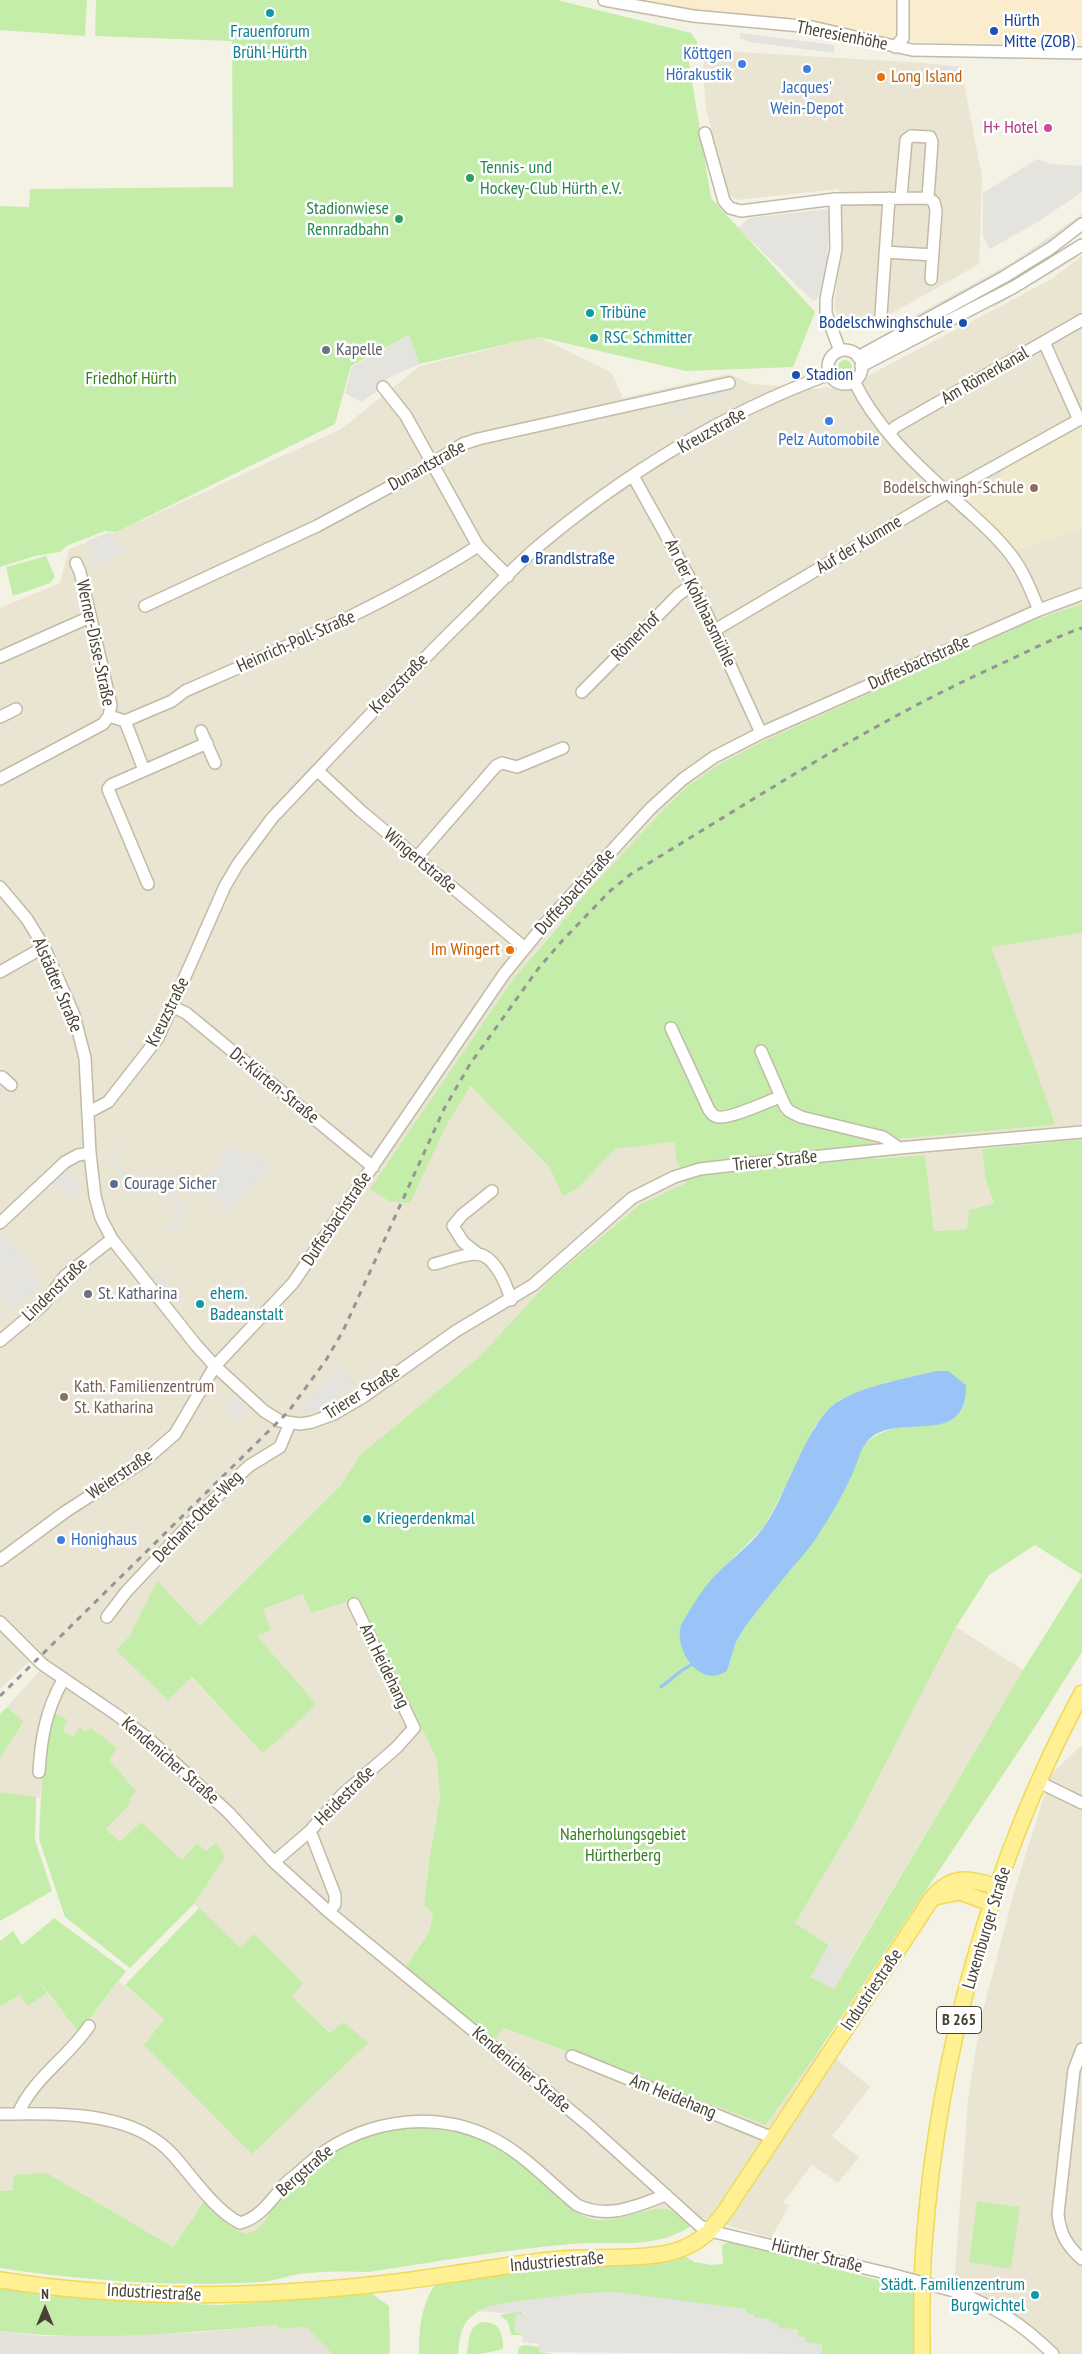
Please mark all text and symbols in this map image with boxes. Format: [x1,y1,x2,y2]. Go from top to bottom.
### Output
marker: Frauenforum Brühl-Hürth [264,7,276,19]
place label: Hürth Mitte (ZOB) [1004,10,1075,52]
street label: Theresienhöhe [795,17,889,55]
place label: Frauenforum Brühl-Hürth [230,21,310,64]
marker: Hürth Mitte (ZOB) [988,25,1000,37]
place label: Köttgen Hörakustik [666,43,732,86]
marker: Köttgen Hörakustik [736,58,748,70]
marker: Jacques' Wein-Depot [801,63,813,75]
place label: Long Island [891,66,962,88]
marker: Long Island [875,71,887,83]
place label: Jacques' Wein-Depot [770,77,844,120]
place label: H+ Hotel [983,117,1038,139]
marker: H+ Hotel [1042,122,1054,134]
place label: Tennis- und Hockey-Club Hürth e.V. [480,157,622,200]
marker: Tennis- und Hockey-Club Hürth e.V. [464,172,476,184]
place label: Stadionwiese Rennradbahn [306,198,389,240]
marker: Stadionwiese Rennradbahn [393,213,405,225]
place label: Tribüne [600,302,646,324]
marker: Tribüne [584,307,596,319]
place label: Bodelschwinghschule [819,312,953,334]
marker: Bodelschwinghschule [957,317,969,329]
place label: RSC Schmitter [604,327,692,349]
marker: RSC Schmitter [588,332,600,344]
place label: Kapelle [336,339,383,361]
street label: Am Römerkanal [937,342,1033,410]
marker: Kapelle [320,344,332,356]
place label: Stadion [806,364,853,386]
park label: Friedhof Hürth [85,368,177,390]
marker: Stadion [790,369,802,381]
street label: Kreuzstraße [674,403,750,459]
marker: Pelz Automobile [823,415,835,427]
place label: Pelz Automobile [778,429,880,451]
street label: Dunantstraße [385,436,469,496]
place label: Bodelschwingh-Schule [883,477,1024,499]
marker: Bodelschwingh-Schule [1028,482,1040,494]
street label: Auf der Kumme [812,511,906,579]
street label: An der Kohlhaasmühle [660,535,740,671]
place label: Brandlstraße [535,548,615,570]
marker: Brandlstraße [519,553,531,565]
street label: Werner-Disse-Straße [71,578,119,708]
street label: Heinrich-Poll-Straße [233,606,359,678]
street label: Römerhof [607,608,665,666]
street label: Duffesbachstraße [865,631,973,695]
street label: Kreuzstraße [365,650,433,718]
street label: Wingertstraße [379,824,461,898]
street label: Duffesbachstraße [531,844,619,940]
street label: Alstädter Straße [27,934,87,1036]
place label: Im Wingert [431,939,500,961]
marker: Im Wingert [504,944,516,956]
street label: Kreuzstraße [142,974,194,1050]
street label: Dr.-Kürten-Straße [225,1043,323,1129]
street label: Trierer Straße [732,1146,818,1176]
street label: Duffesbachstraße [298,1168,376,1270]
place label: Courage Sicher [124,1173,217,1195]
marker: Courage Sicher [108,1178,120,1190]
street label: Lindenstraße [18,1254,92,1326]
place label: St. Katharina [98,1283,177,1305]
place label: ehem. Badeanstalt [210,1283,283,1326]
marker: St. Katharina [82,1288,94,1300]
marker: ehem. Badeanstalt [194,1298,206,1310]
street label: Trierer Straße [320,1361,404,1425]
place label: Kath. Familienzentrum St. Katharina [74,1376,214,1418]
marker: Kath. Familienzentrum St. Katharina [58,1391,70,1403]
street label: Weierstraße [83,1445,157,1505]
street label: Dechant-Otter-Weg [149,1466,247,1568]
place label: Kriegerdenkmal [377,1508,475,1530]
marker: Kriegerdenkmal [361,1513,373,1525]
place label: Honighaus [71,1529,137,1551]
marker: Honighaus [55,1534,67,1546]
street label: Am Heidehang [354,1620,414,1712]
street label: Kendenicher Straße [117,1713,223,1809]
street label: Heidestraße [311,1762,379,1830]
park label: Naherholungsgebiet Hürtherberg [560,1824,686,1866]
street label: Luxemburger Straße [958,1864,1016,1992]
street label: Industriestraße [837,1945,907,2035]
road number: B 265 [936,2006,982,2034]
street label: Kendenicher Straße [467,2022,575,2118]
street label: Am Heidehang [627,2070,719,2124]
street label: Bergstraße [272,2141,338,2201]
street label: Hürther Straße [769,2234,865,2278]
street label: Industriestraße [509,2247,605,2277]
place label: Städt. Familienzentrum Burgwichtel [881,2274,1025,2316]
street label: Industriestraße [106,2280,202,2306]
north arrow [20,2284,70,2334]
text: N [41,2285,49,2303]
marker: Städt. Familienzentrum Burgwichtel [1029,2289,1041,2301]

